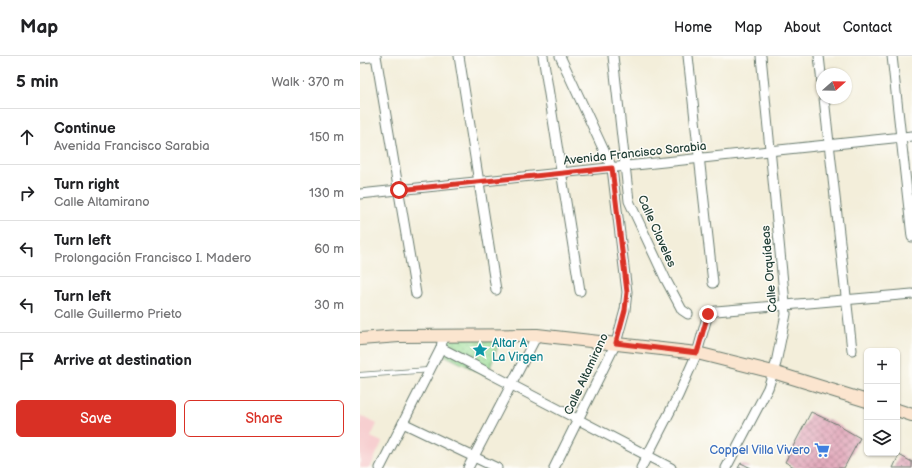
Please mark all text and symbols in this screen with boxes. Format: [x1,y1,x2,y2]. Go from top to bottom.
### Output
text: Map [20,16,58,39]
text: Home [674,19,712,36]
text: Map [734,19,762,36]
text: About [784,19,821,36]
text: Contact [843,19,892,36]
north arrow [816,68,852,104]
text: 5 min [16,72,59,92]
text: Walk · 370 m [271,74,344,90]
text: Continue [54,119,116,138]
icon: ahead [16,126,38,148]
text: 150 m [310,129,344,145]
text: Avenida Francisco Sarabia [54,138,210,154]
street label: Avenida Francisco Sarabia [563,139,707,168]
text: Turn right [54,175,119,194]
route start [390,181,408,199]
icon: right [16,182,38,204]
text: 130 m [309,185,344,201]
street label: Calle Claveles [634,193,679,270]
text: Calle Altamirano [54,194,150,210]
street label: Calle Orquídeas [758,225,781,313]
text: Turn left [54,231,111,250]
icon: left [16,238,38,260]
text: 60 m [314,241,344,257]
text: Prolongación Francisco I. Madero [54,250,251,266]
text: Turn left [54,287,111,306]
icon: left [16,294,38,316]
text: 30 m [314,297,344,313]
route end [699,305,717,323]
text: Calle Guillermo Prieto [54,306,182,322]
street label: Calle Altamirano [561,331,612,417]
place label: Altar A La Virgen [492,336,544,365]
place icon: Altar A La Virgen [471,341,489,359]
map controls [864,348,900,456]
button: + [864,348,900,384]
icon: arrive [16,350,38,372]
text: Arrive at destination [54,351,192,370]
button: − [864,384,900,420]
button: Save [16,400,176,437]
button: Share [184,400,344,437]
button: layers [864,420,900,456]
supermarket icon: Coppel Villa Vivero [813,441,831,459]
place label: Coppel Villa Vivero [709,443,810,458]

